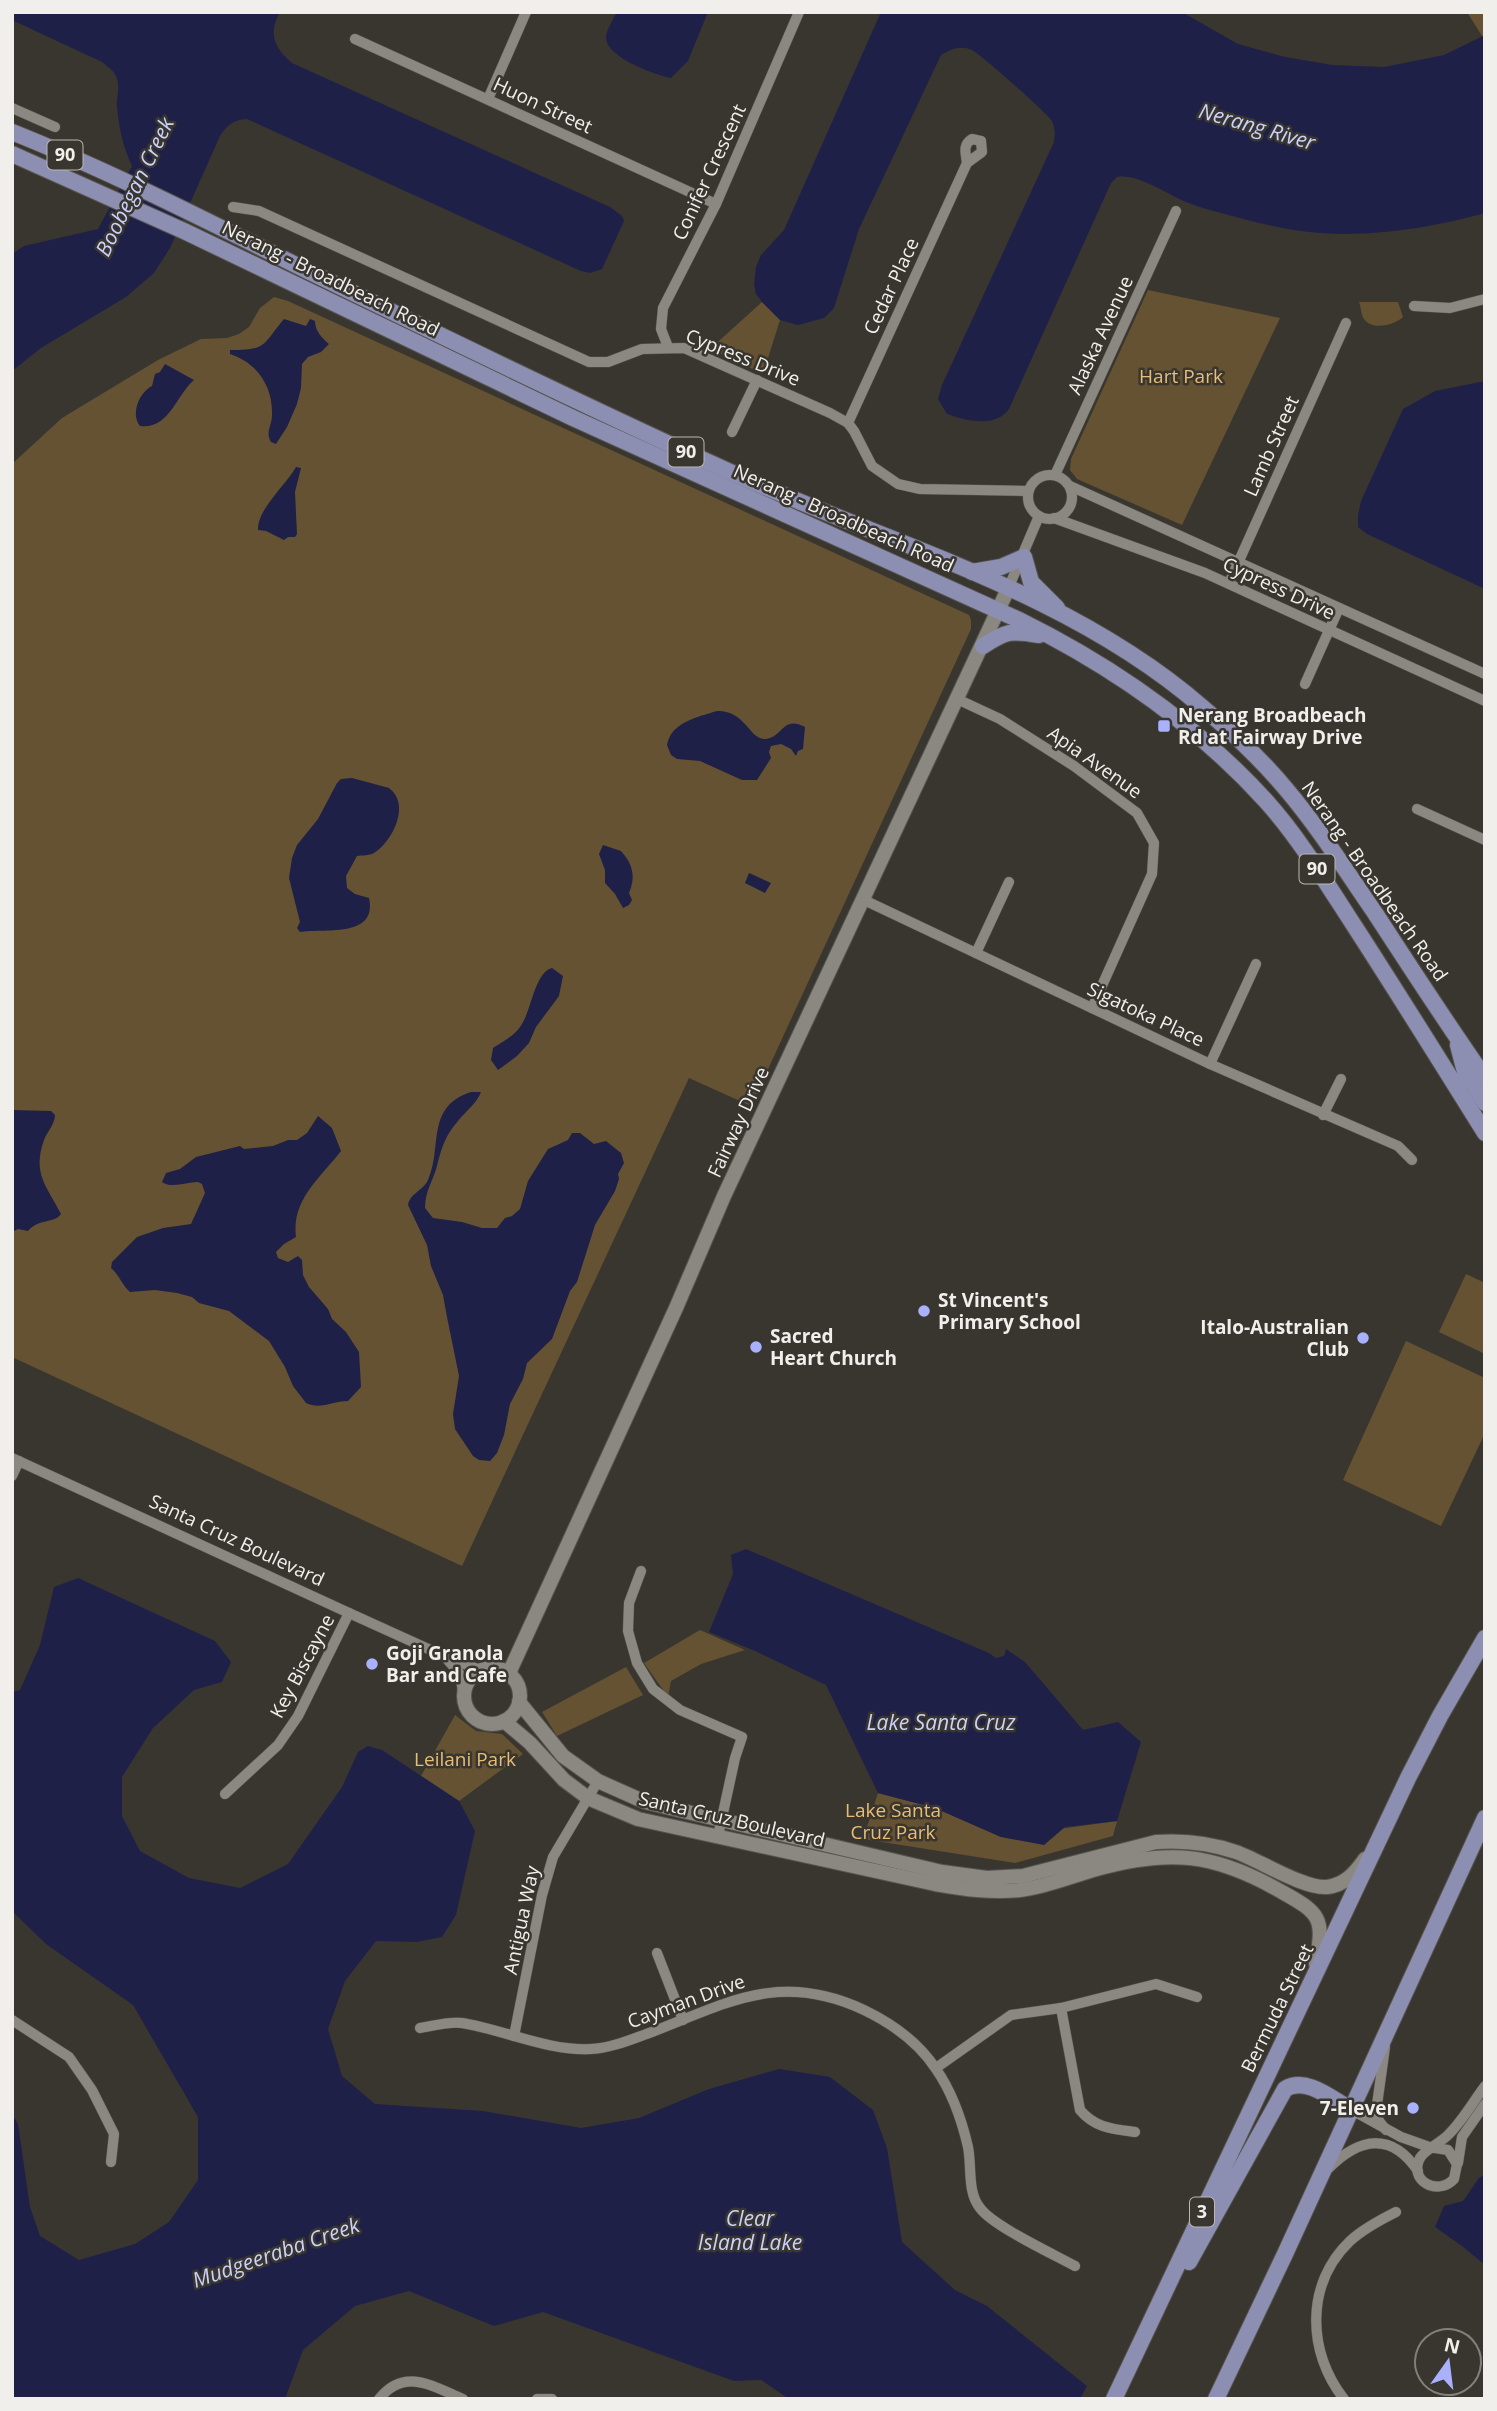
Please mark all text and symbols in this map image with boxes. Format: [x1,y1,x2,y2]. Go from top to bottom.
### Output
street label: Huon Street [489,71,597,139]
water label: Nerang River [1196,96,1319,156]
street label: Conifer Crescent [666,100,752,244]
water label: Boobegan Creek [88,112,180,261]
road number: 90 [48,140,82,170]
street label: Nerang - Broadbeach Road [218,214,444,342]
street label: Cedar Place [857,233,925,339]
street label: Alaska Avenue [1061,271,1139,399]
street label: Cypress Drive [682,322,804,392]
park label: Hart Park [1139,363,1223,389]
street label: Lamb Street [1237,391,1305,500]
road number: 90 [668,438,704,466]
street label: Nerang - Broadbeach Road [730,458,958,578]
street label: Cypress Drive [1219,551,1339,625]
place label: Nerang Broadbeach Rd at Fairway Drive [1178,702,1367,750]
marker: Nerang Broadbeach Rd at Fairway Drive [1156,718,1172,734]
street label: Apia Avenue [1042,720,1148,804]
street label: Nerang - Broadbeach Road [1296,776,1454,986]
road number: 90 [1300,854,1334,884]
street label: Sigatoka Place [1083,976,1209,1052]
street label: Fairway Drive [701,1063,775,1181]
place label: St Vincent's Primary School [938,1287,1081,1335]
marker: St Vincent's Primary School [916,1303,932,1319]
place label: Italo-Australian Club [1200,1314,1349,1362]
place label: Sacred Heart Church [770,1323,897,1371]
marker: Italo-Australian Club [1355,1330,1371,1346]
marker: Sacred Heart Church [748,1339,764,1355]
street label: Santa Cruz Boulevard [145,1488,329,1592]
street label: Key Biscayne [264,1609,340,1723]
place label: Goji Granola Bar and Cafe [386,1640,507,1688]
marker: Goji Granola Bar and Cafe [364,1656,380,1672]
water label: Lake Santa Cruz [867,1708,1016,1736]
park label: Leilani Park [414,1746,516,1772]
street label: Santa Cruz Boulevard [636,1785,828,1853]
park label: Lake Santa Cruz Park [845,1797,941,1845]
street label: Antigua Way [497,1863,545,1977]
street label: Bermuda Street [1235,1939,1319,2077]
street label: Cayman Drive [624,1968,748,2034]
place label: 7-Eleven [1320,2095,1399,2121]
marker: 7-Eleven [1405,2100,1421,2116]
road number: 3 [1190,2198,1214,2226]
water label: Clear Island Lake [698,2204,802,2256]
water label: Mudgeeraba Creek [188,2210,364,2294]
north arrow [1413,2327,1483,2397]
text: N [1441,2331,1463,2360]

